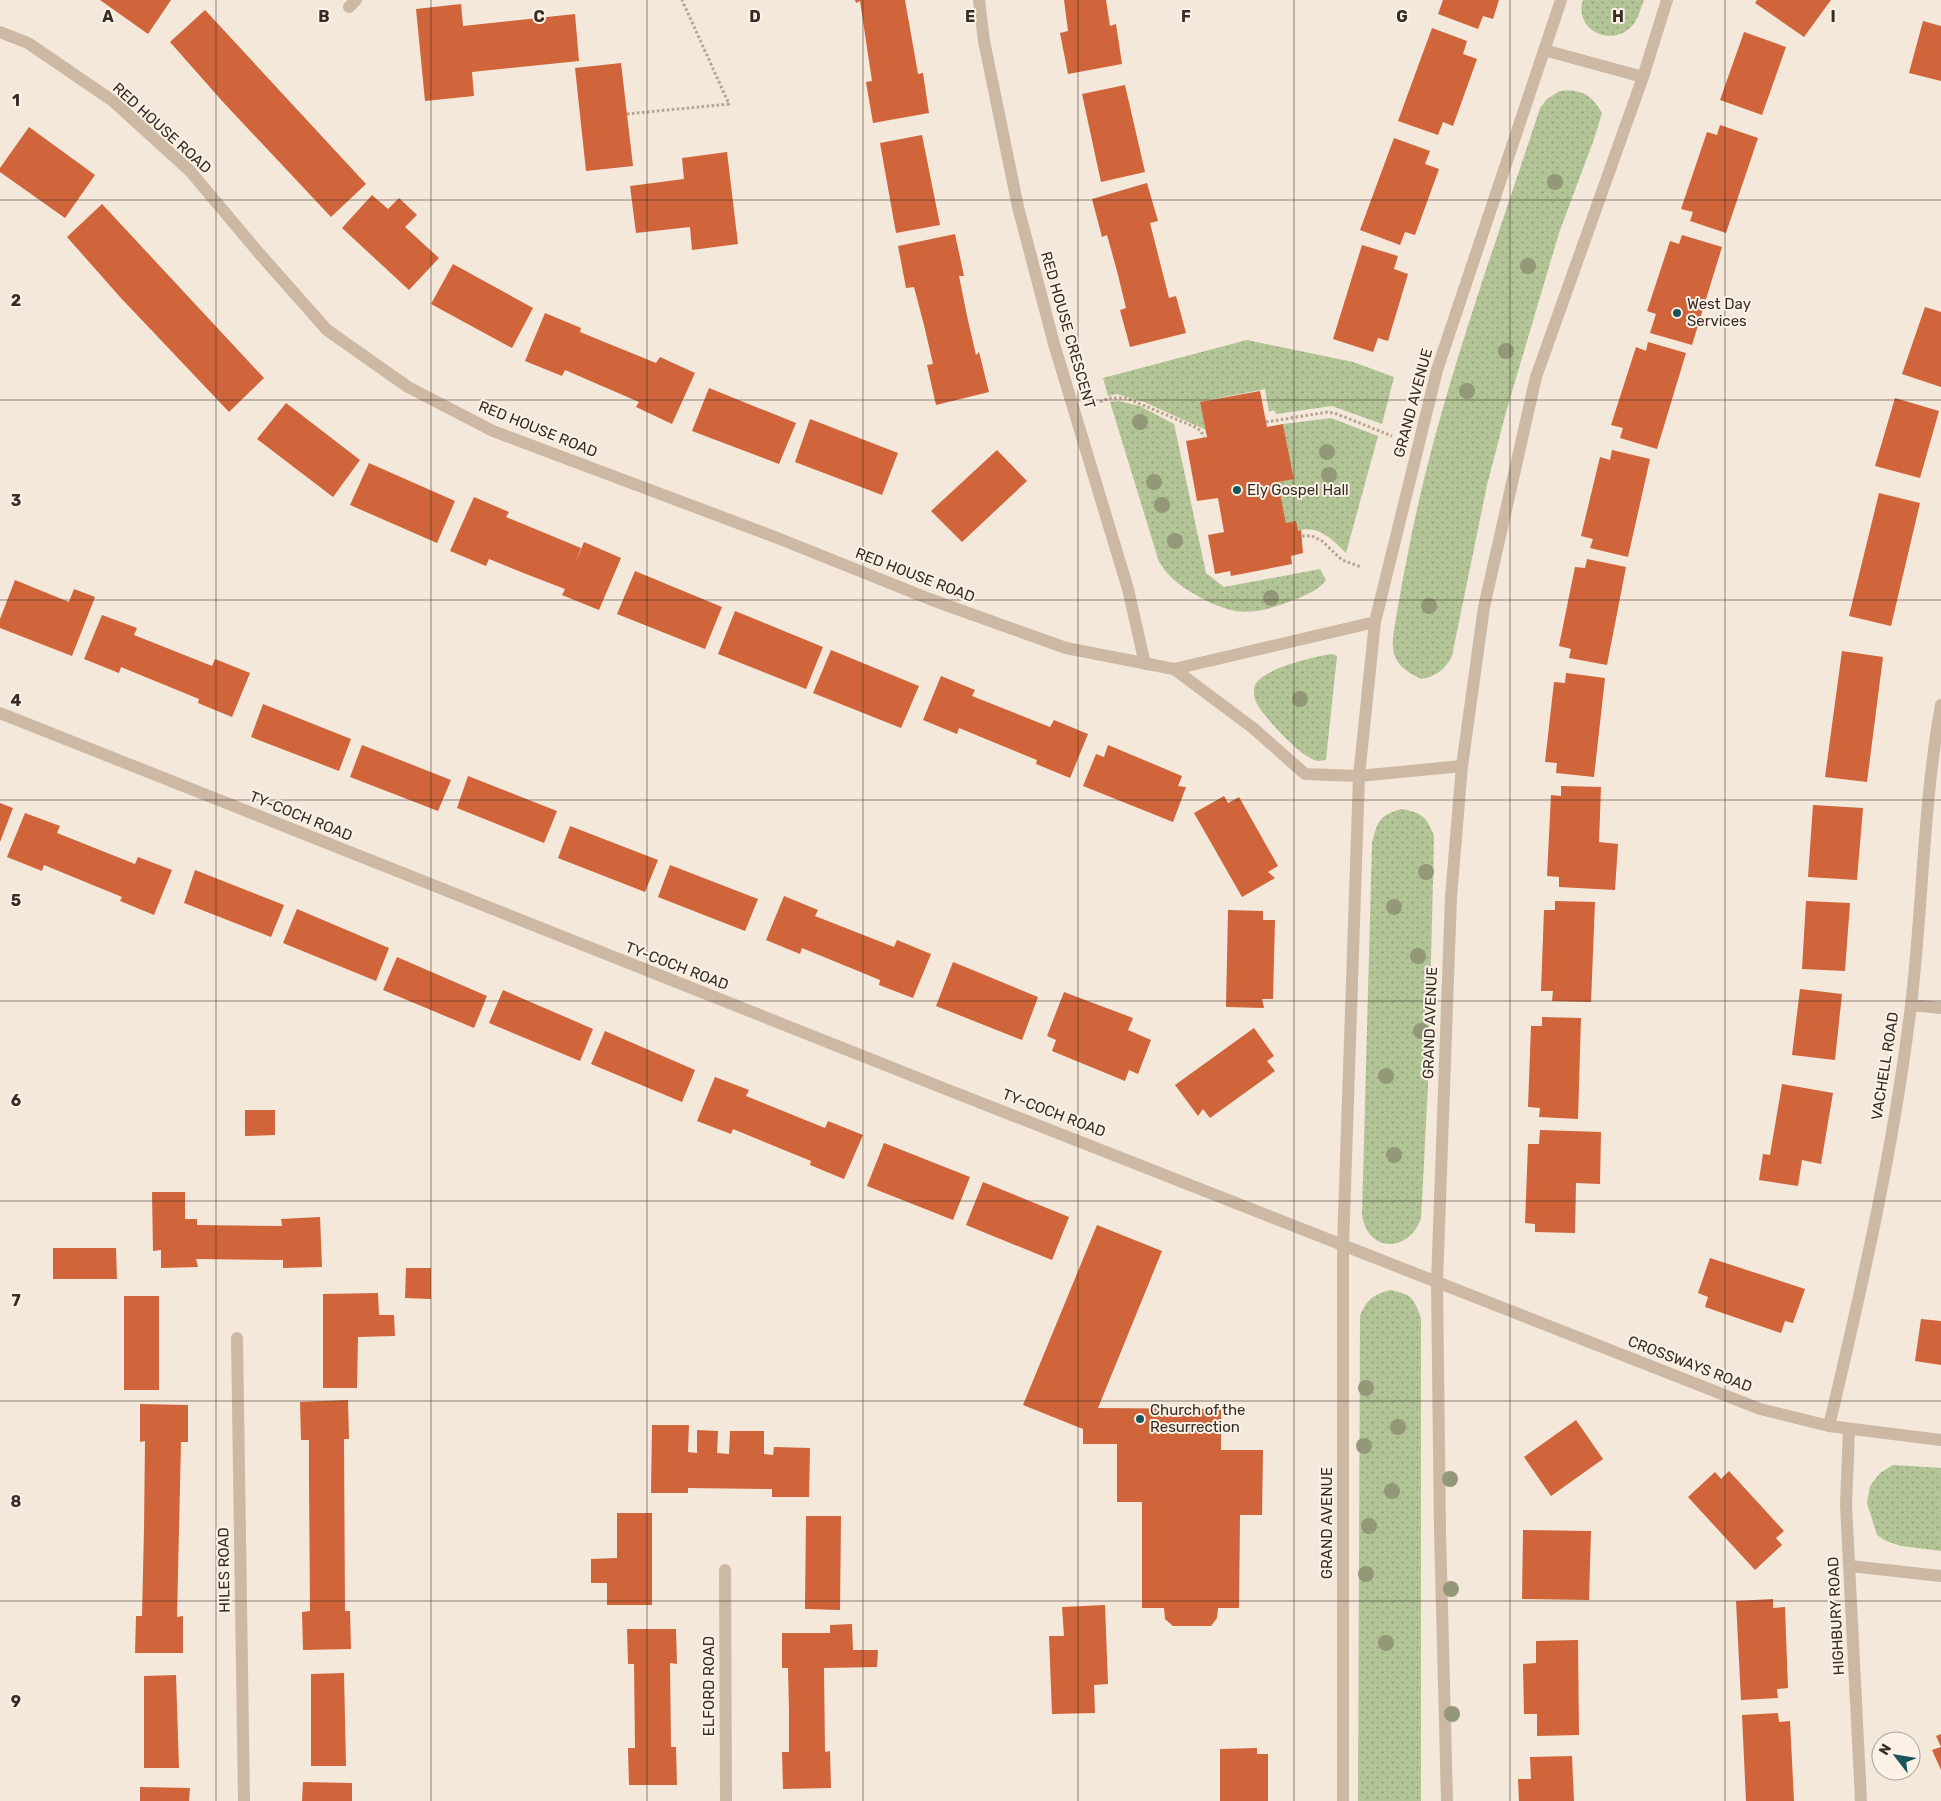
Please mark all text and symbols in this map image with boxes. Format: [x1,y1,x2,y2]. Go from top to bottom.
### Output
text: A [102,7,114,26]
text: B [318,7,330,26]
text: C [533,7,545,26]
text: D [749,7,761,26]
text: E [965,7,975,26]
text: F [1181,7,1191,26]
text: G [1396,7,1408,26]
text: H [1612,7,1624,26]
text: I [1830,7,1836,26]
street label: RED HOUSE ROAD [109,79,215,177]
text: 1 [12,91,20,110]
street label: RED HOUSE CRESCENT [1037,249,1099,411]
text: 2 [11,291,21,310]
place label: West Day Services [1687,295,1751,330]
marker: West Day Services [1671,307,1683,319]
street label: GRAND AVENUE [1390,346,1436,460]
street label: RED HOUSE ROAD [476,397,600,461]
place label: Ely Gospel Hall [1247,481,1349,499]
marker: Ely Gospel Hall [1231,484,1243,496]
text: 3 [11,491,21,510]
street label: RED HOUSE ROAD [853,544,977,606]
text: 4 [11,691,22,710]
street label: TY-COCH ROAD [247,787,355,845]
text: 5 [11,891,21,910]
street label: TY-COCH ROAD [623,938,731,994]
street label: GRAND AVENUE [1419,967,1441,1079]
street label: VACHELL ROAD [1868,1011,1902,1121]
street label: TY-COCH ROAD [1000,1085,1108,1141]
text: 6 [11,1091,21,1110]
text: 7 [11,1291,21,1310]
street label: CROSSWAYS ROAD [1625,1332,1755,1396]
place label: Church of the Resurrection [1150,1401,1246,1436]
marker: Church of the Resurrection [1134,1413,1146,1425]
street label: GRAND AVENUE [1318,1467,1336,1579]
text: 8 [11,1492,22,1511]
street label: HILES ROAD [214,1527,234,1613]
street label: HIGHBURY ROAD [1824,1556,1848,1676]
street label: ELFORD ROAD [700,1636,718,1736]
text: 9 [11,1692,21,1711]
north arrow [1871,1731,1921,1781]
text: N [1875,1741,1895,1758]

